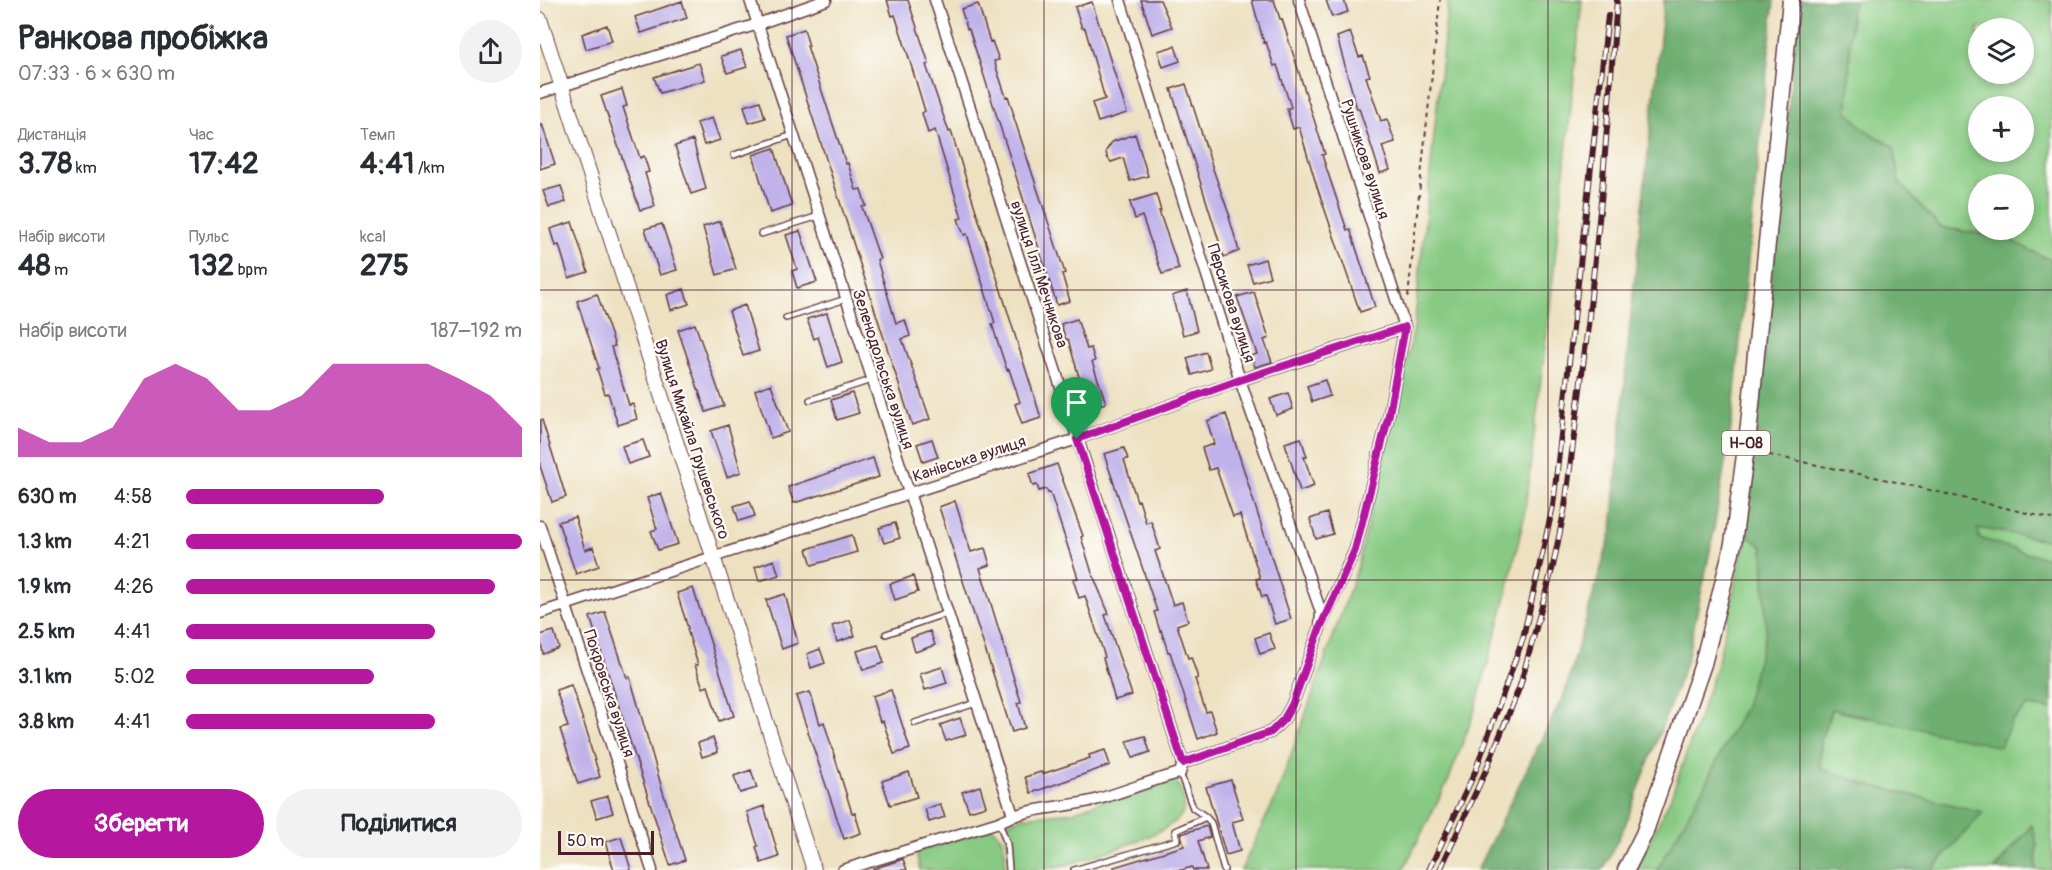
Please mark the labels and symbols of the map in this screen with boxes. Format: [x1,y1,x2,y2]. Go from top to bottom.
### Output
street label: Рушникова вулиця [1336,97,1394,222]
street label: вулиця Іллі Мечникова [1006,198,1072,350]
street label: Персикова вулиця [1202,241,1260,365]
street label: Зеленодольська вулиця [848,287,918,452]
street label: Вулиця Михайла Грушевського [650,337,734,542]
pin [1051,377,1102,439]
street label: Канівська вулиця [910,431,1028,487]
road number: Н-08 [1722,431,1770,455]
street label: Покровська вулиця [579,627,639,760]
scale bar [558,828,654,856]

